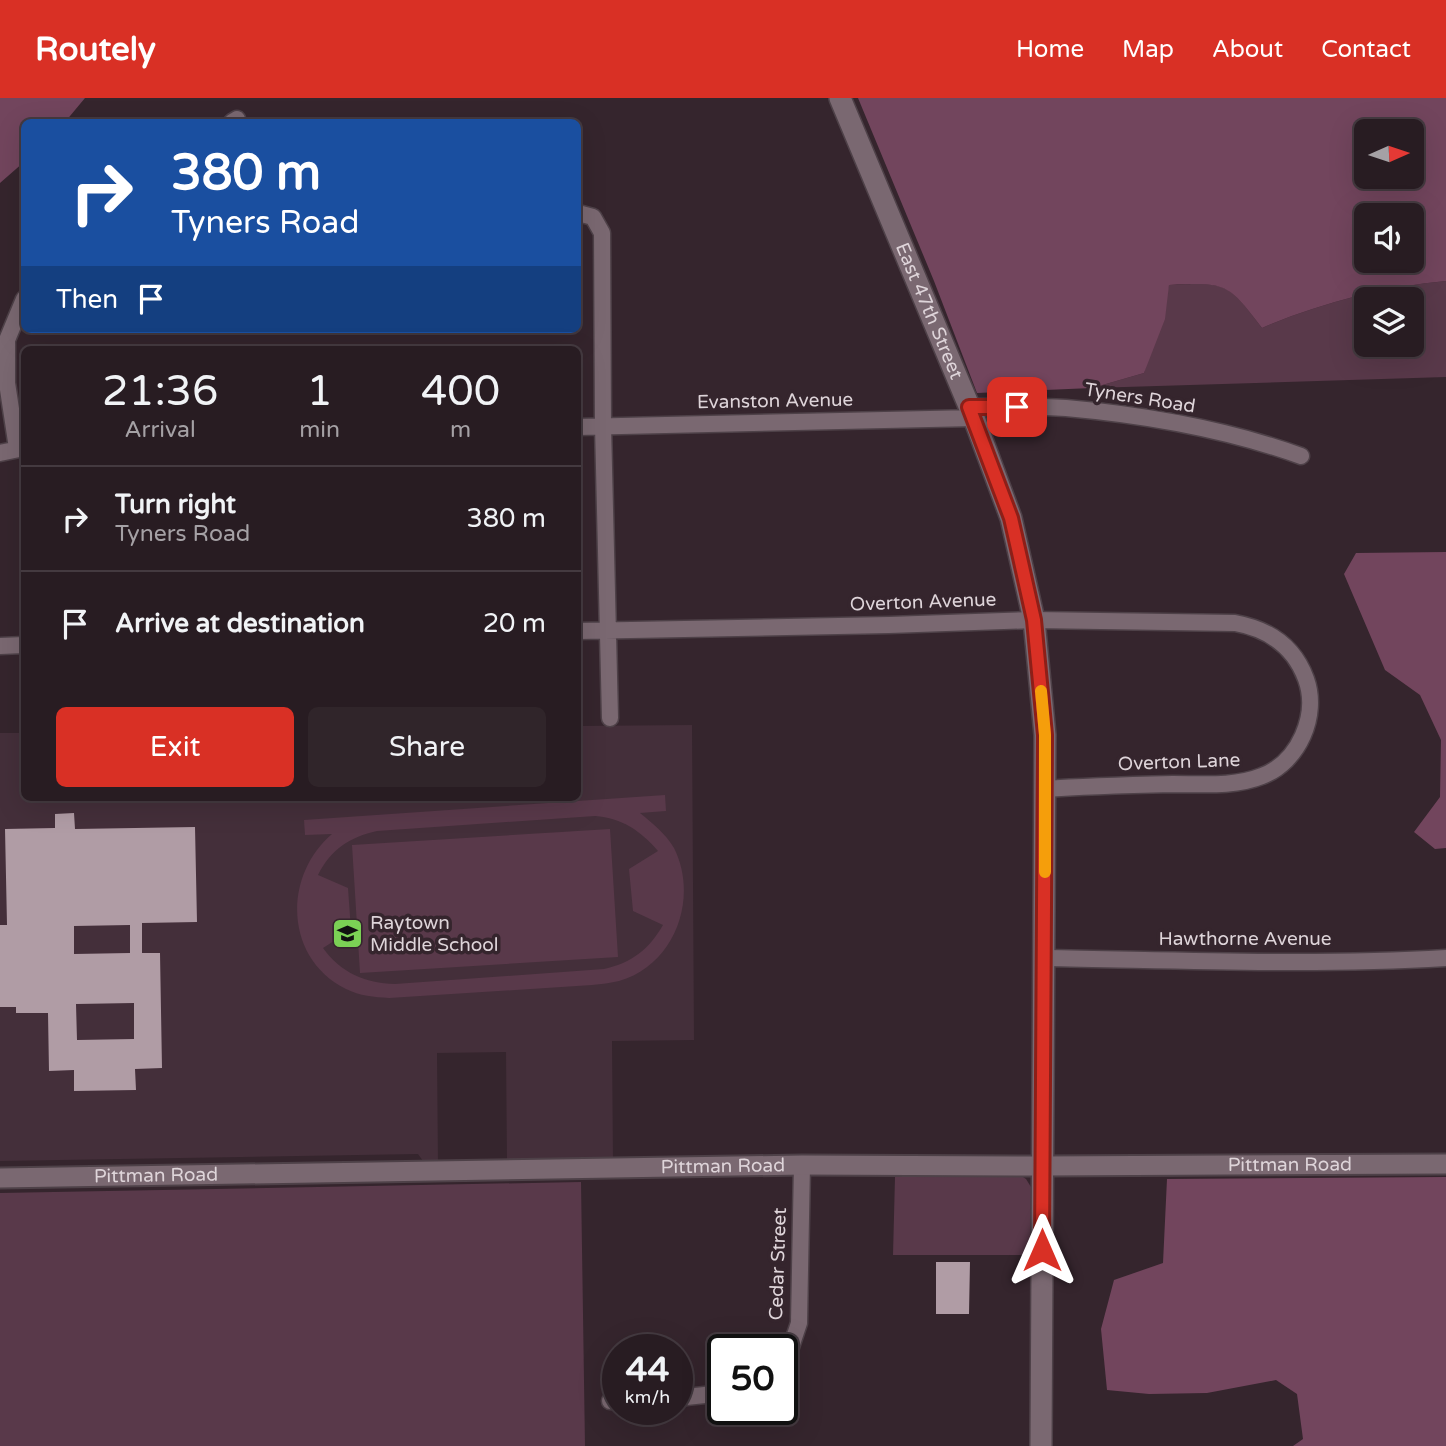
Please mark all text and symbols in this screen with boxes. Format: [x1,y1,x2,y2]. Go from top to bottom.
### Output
text: Routely [35,30,156,69]
text: Home [1016,35,1084,64]
text: Map [1122,35,1174,64]
text: About [1212,35,1283,64]
text: Contact [1321,35,1411,64]
north arrow [1354,119,1424,189]
map controls [1354,119,1424,357]
text: 380 m [171,144,321,203]
icon: right [56,147,147,238]
button: sound [1354,203,1424,273]
text: Tyners Road [171,204,359,242]
street label: East 47th Street [891,239,968,383]
icon: arrive [132,280,170,318]
text: Then [56,284,118,315]
button: layers [1354,287,1424,357]
text: 21:36 [102,366,218,417]
text: 1 [306,366,333,417]
text: 400 [421,366,500,417]
pin [987,377,1047,437]
street label: Tyners Road [1083,378,1197,418]
icon: arrive [998,388,1036,426]
street label: Evanston Avenue [697,389,853,413]
text: Arrival [125,416,196,444]
text: min [299,416,340,444]
text: m [450,416,471,444]
text: Turn right [115,489,236,520]
icon: right [56,500,94,538]
text: 380 m [466,503,546,534]
text: Tyners Road [115,520,250,548]
street label: Overton Avenue [849,588,997,616]
icon: arrive [56,605,94,643]
text: Arrive at destination [115,608,365,639]
text: 20 m [483,608,546,639]
button: Exit [56,707,294,787]
button: Share [308,707,546,787]
street label: Overton Lane [1117,749,1241,775]
place label: Raytown Middle School [370,912,499,956]
school or university icon: Raytown Middle School [330,917,364,951]
street label: Hawthorne Avenue [1158,928,1332,950]
street label: Pittman Road [1228,1153,1352,1176]
street label: Pittman Road [661,1154,785,1178]
street label: Pittman Road [94,1163,218,1187]
street label: Cedar Street [765,1207,791,1321]
position arrow [1005,1213,1079,1287]
speed limit sign: 50 [707,1334,798,1425]
text: 44 [626,1349,669,1391]
text: km/h [625,1386,670,1408]

